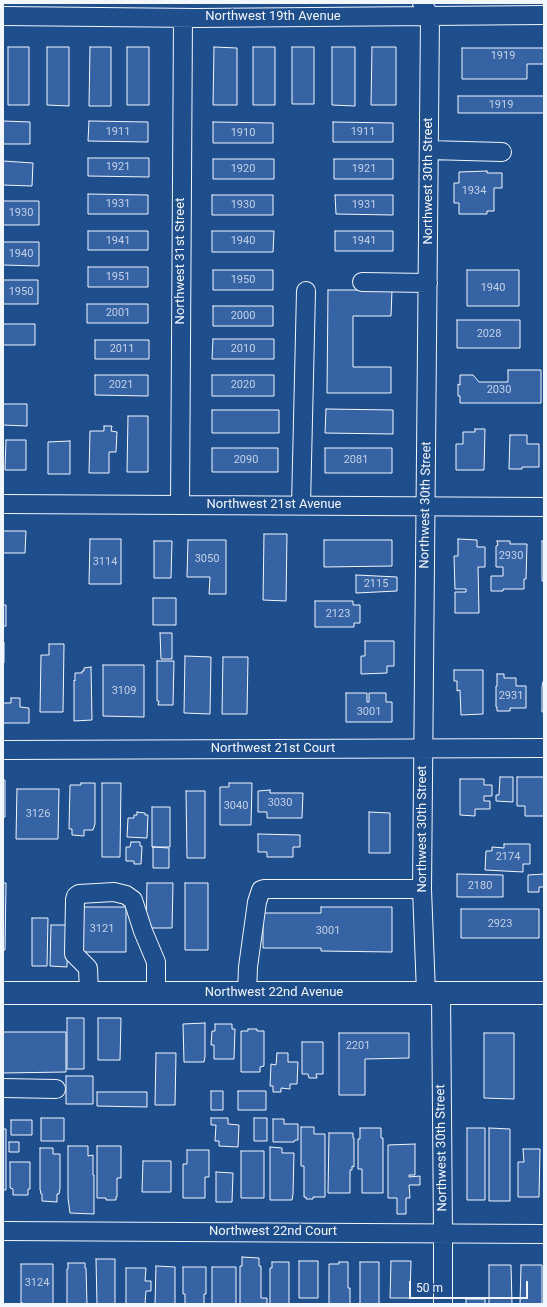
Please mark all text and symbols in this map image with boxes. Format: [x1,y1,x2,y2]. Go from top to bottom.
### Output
street label: Northwest 19th Avenue [205,9,341,25]
house number: 1919 [491,49,515,63]
house number: 1919 [489,98,513,112]
street label: Northwest 30th Street [421,117,437,245]
house number: 1911 [106,125,130,139]
house number: 1911 [351,125,375,139]
house number: 1910 [231,126,255,140]
house number: 1921 [106,160,130,174]
house number: 1920 [231,162,255,176]
house number: 1921 [352,162,376,176]
house number: 1934 [462,184,486,198]
house number: 1931 [106,197,130,211]
street label: Northwest 31st Street [173,198,189,324]
house number: 1930 [231,198,255,212]
house number: 1931 [352,198,376,212]
house number: 1930 [9,206,33,220]
house number: 1941 [106,234,130,248]
house number: 1940 [231,234,255,248]
house number: 1941 [352,234,376,248]
house number: 1940 [9,247,33,261]
house number: 1951 [106,270,130,284]
house number: 1950 [231,273,255,287]
house number: 1940 [481,281,505,295]
house number: 1950 [9,285,33,299]
house number: 2001 [106,306,130,320]
house number: 2000 [231,309,255,323]
house number: 2028 [477,327,501,341]
house number: 2011 [110,342,134,356]
house number: 2010 [231,342,255,356]
house number: 2021 [109,378,133,392]
house number: 2020 [231,378,255,392]
house number: 2030 [487,383,511,397]
street label: Northwest 30th Street [417,441,435,569]
house number: 2090 [234,453,258,467]
house number: 2081 [344,453,368,467]
street label: Northwest 21st Avenue [207,497,341,513]
house number: 2930 [499,549,523,563]
house number: 3050 [195,552,219,566]
house number: 3114 [93,555,117,569]
house number: 2115 [364,577,388,591]
house number: 2123 [326,607,350,621]
house number: 3109 [112,684,136,698]
house number: 2931 [499,689,523,703]
house number: 3001 [357,705,381,719]
street label: Northwest 21st Court [211,741,335,757]
street label: Northwest 30th Street [415,765,431,893]
house number: 3030 [268,796,292,810]
house number: 3040 [224,799,248,813]
house number: 3126 [26,807,50,821]
house number: 2174 [496,850,520,864]
house number: 2180 [468,879,492,893]
house number: 2923 [488,917,512,931]
house number: 3121 [90,922,114,936]
house number: 3001 [316,924,340,938]
street label: Northwest 22nd Avenue [205,985,343,1001]
house number: 2201 [346,1039,370,1053]
street label: Northwest 30th Street [433,1084,451,1212]
street label: Northwest 22nd Court [209,1224,337,1240]
scale bar [411,1273,530,1299]
house number: 3124 [25,1276,49,1290]
text: 50 m [416,1281,443,1295]

